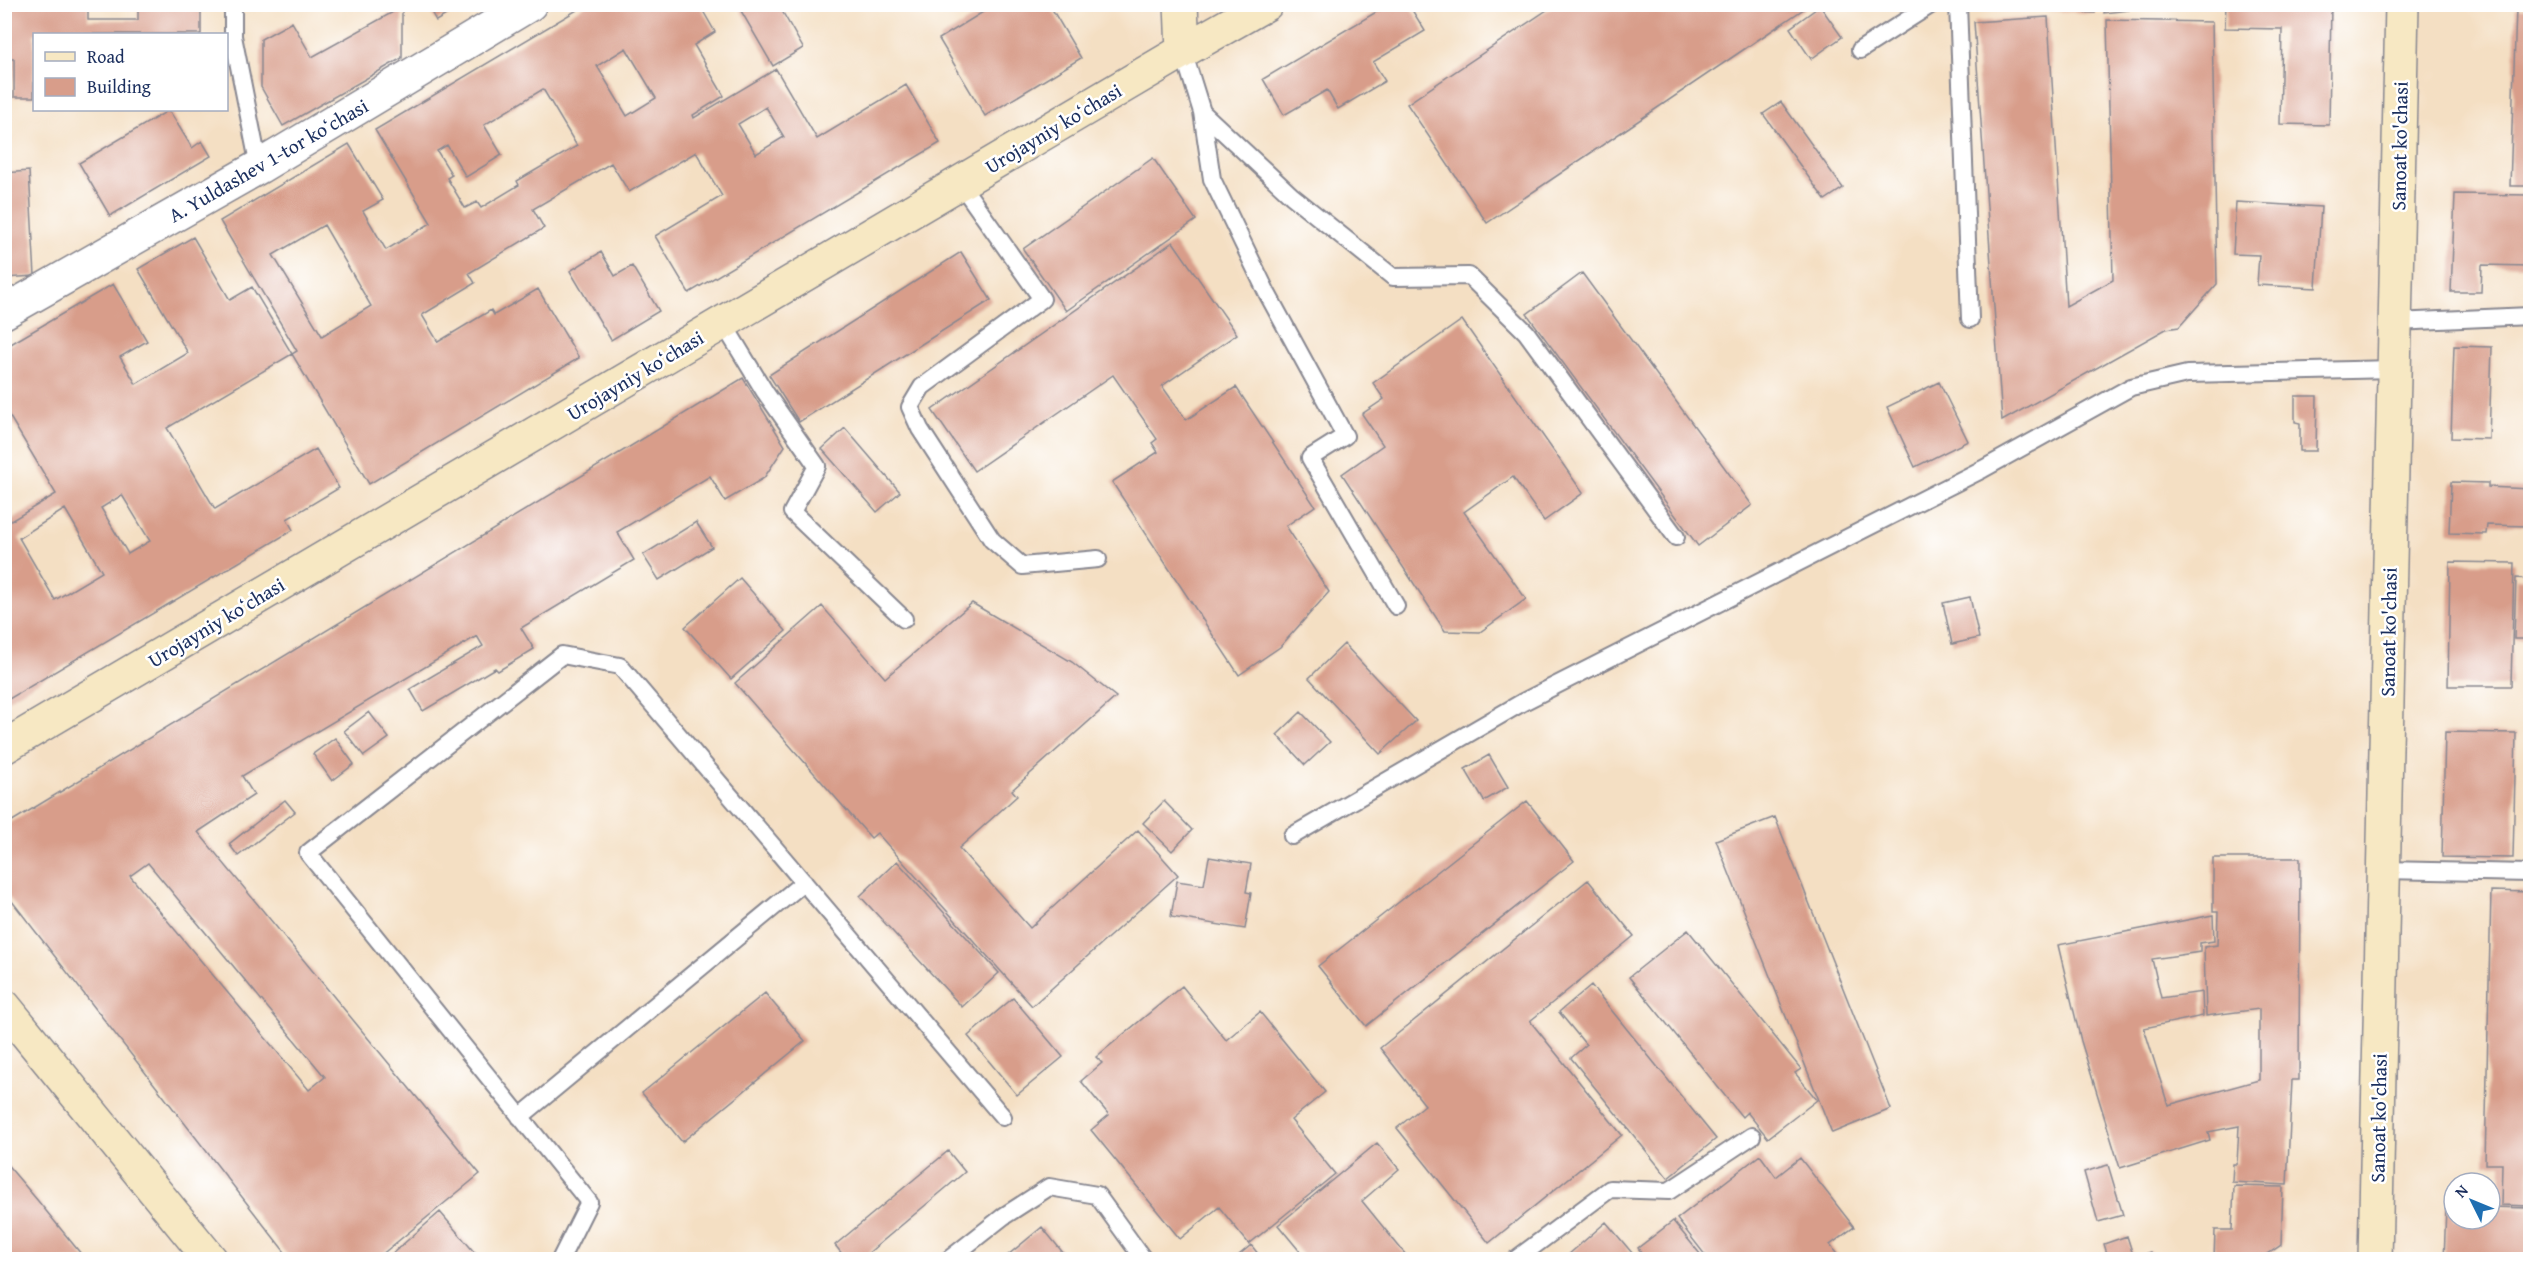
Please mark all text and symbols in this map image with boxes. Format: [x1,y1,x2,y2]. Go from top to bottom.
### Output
legend [33,33,228,111]
text: Road [87,43,125,70]
text: Building [87,73,151,100]
street label: Urоjayniy koʻchasi [979,75,1127,180]
street label: Sanoat ko'chasi [2383,81,2415,211]
street label: A. Yuldashev 1-tor koʻchasi [163,91,374,229]
street label: Urоjayniy koʻchasi [561,322,709,427]
street label: Sanoat ko'chasi [2372,567,2404,697]
street label: Urоjayniy koʻchasi [142,569,290,674]
street label: Sanoat ko'chasi [2362,1053,2394,1183]
north arrow [2442,1171,2502,1231]
text: N [2449,1178,2474,1203]

